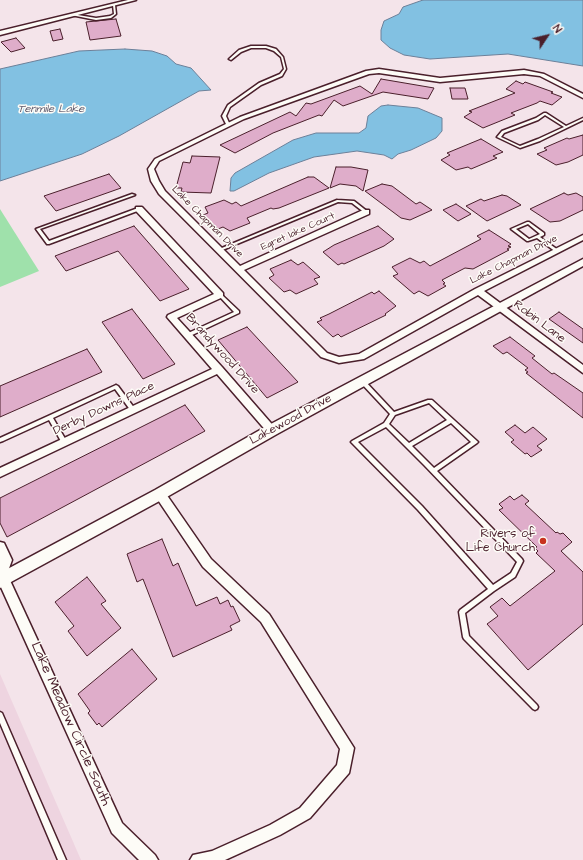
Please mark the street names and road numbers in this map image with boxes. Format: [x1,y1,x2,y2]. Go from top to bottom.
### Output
street label: Lake Chapman Drive [169,184,245,260]
street label: Egret lake Court [259,210,337,254]
street label: Lake Chapman Drive [468,233,560,287]
street label: Robin Lane [510,298,568,346]
street label: Brandywood Drive [182,311,262,397]
street label: Derby Downs Place [51,379,157,439]
street label: Lakewood Drive [248,392,334,448]
street label: Lake Meadow Circle South [26,640,114,808]

